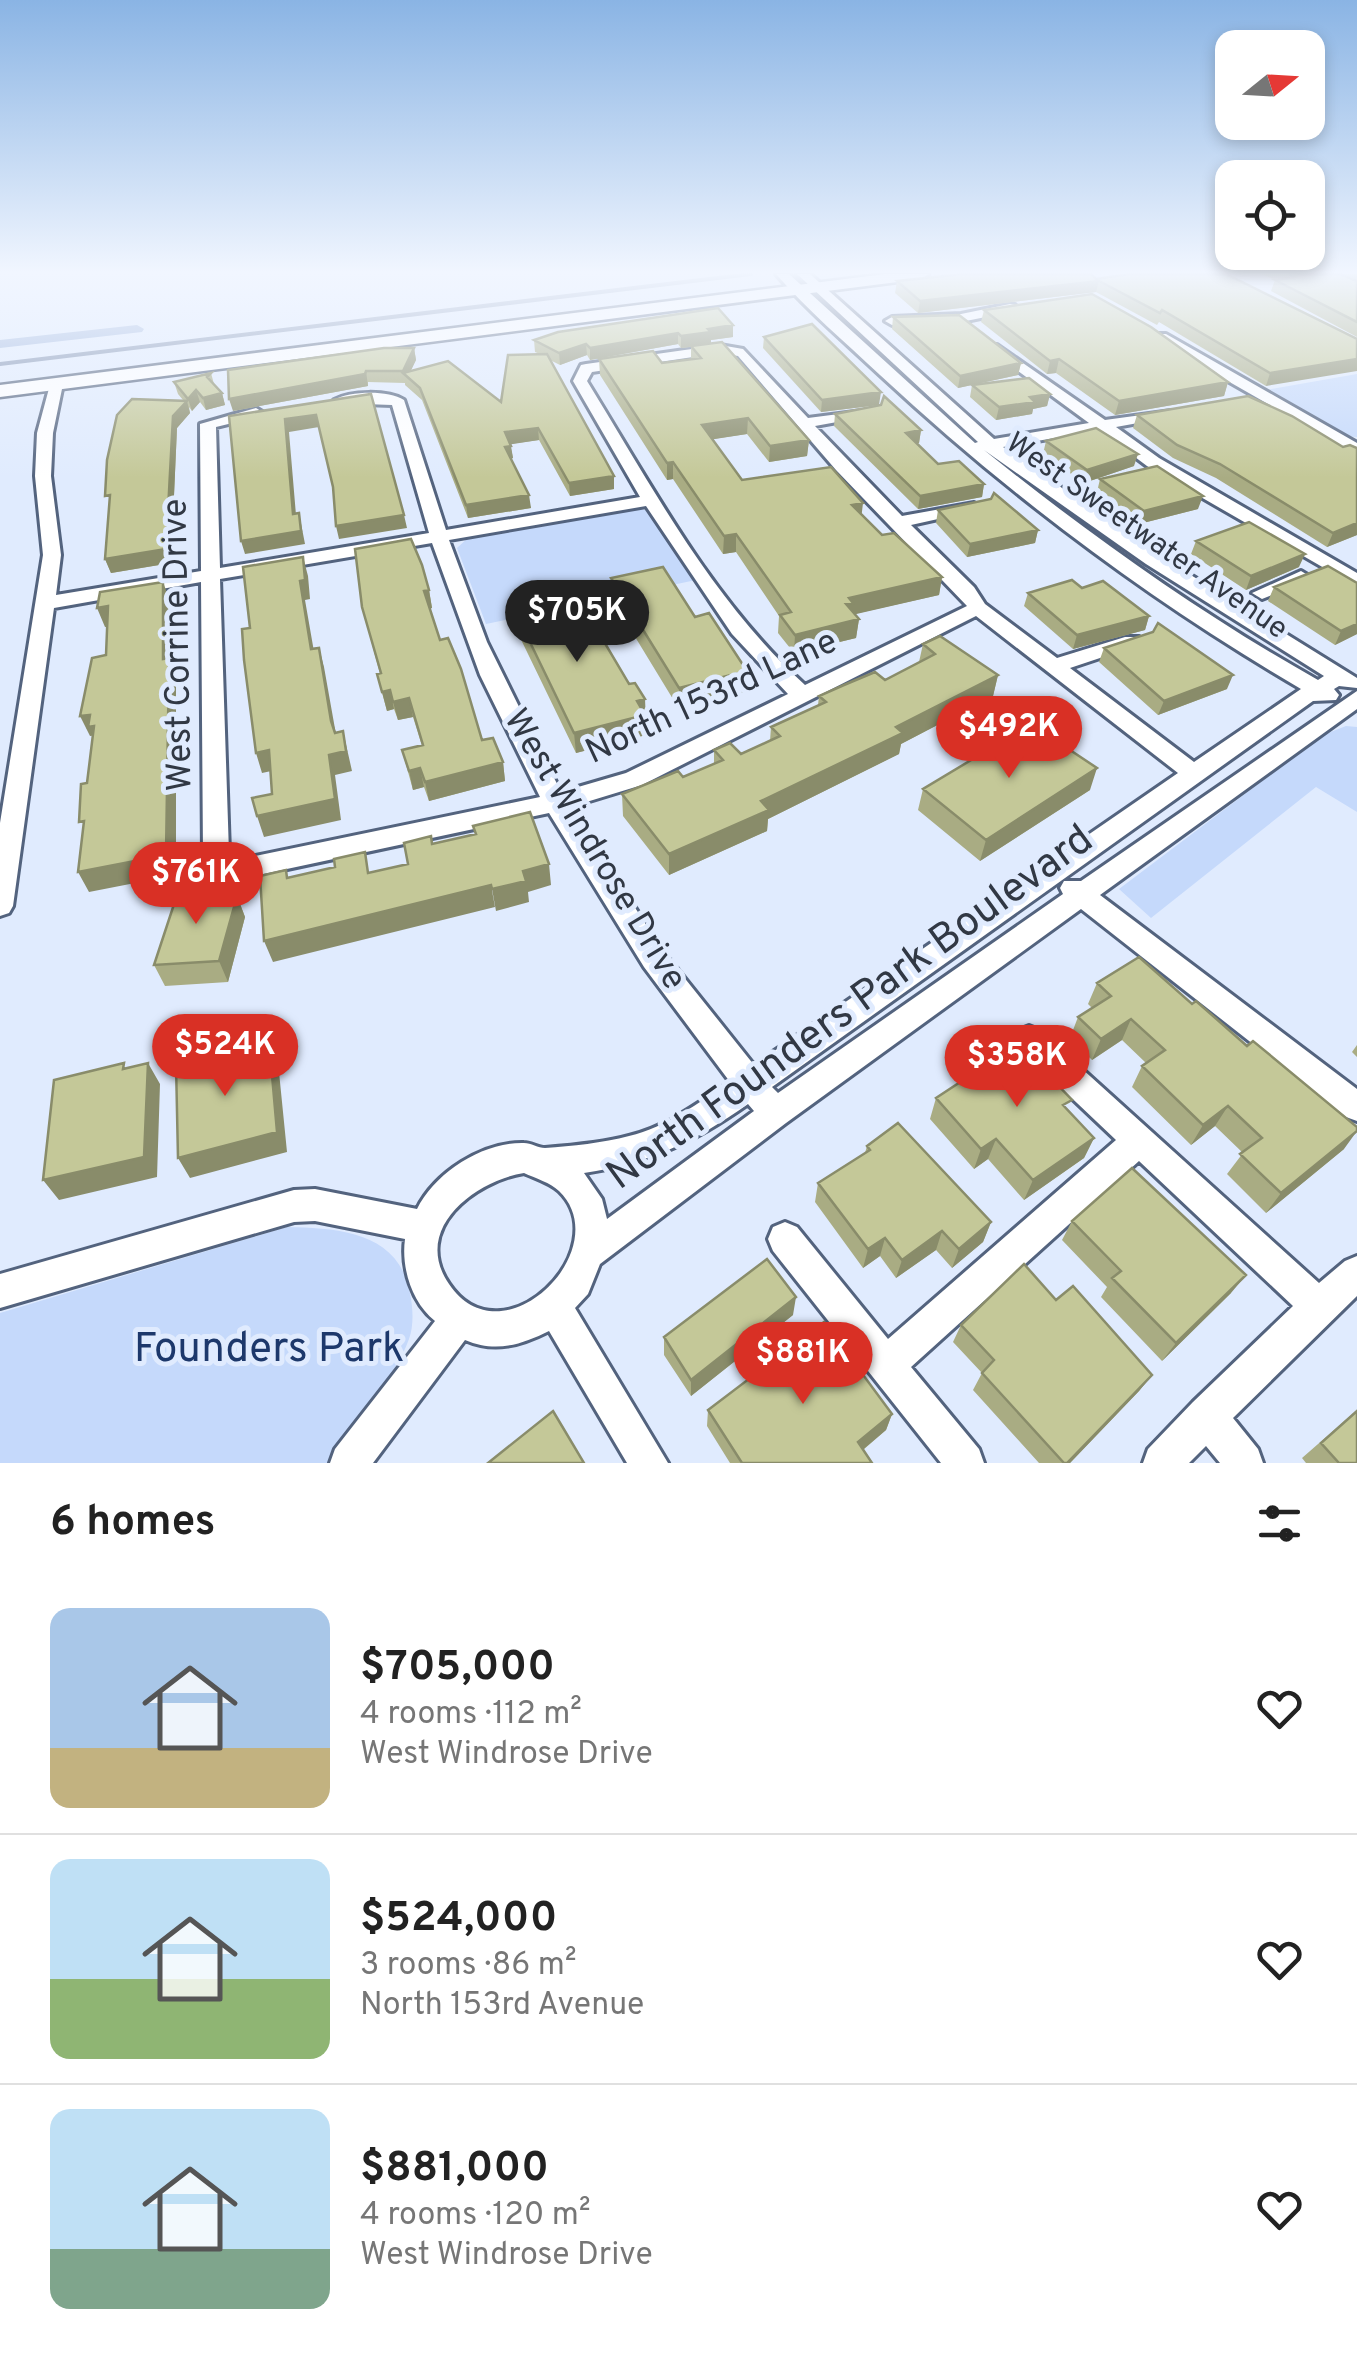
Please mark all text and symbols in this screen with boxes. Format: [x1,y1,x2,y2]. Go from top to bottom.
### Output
north arrow [1215,30,1325,140]
map controls [1215,30,1325,270]
button: locate [1215,160,1325,270]
street label: West Sweetwater Avenue [998,426,1294,648]
street label: West Corrine Drive [154,498,204,792]
pin: $705K [507,580,647,665]
text: $705K [527,592,627,632]
street label: North 153rd Lane [579,620,845,776]
pin: $492K [939,696,1079,781]
street label: West Windrose Drive [493,701,695,999]
text: $492K [958,708,1060,748]
street label: North Founders Park Boulevard [597,814,1105,1204]
pin: $761K [126,842,266,927]
text: $761K [151,854,241,894]
pin: $524K [155,1014,295,1099]
pin: $358K [947,1025,1087,1110]
text: $524K [174,1026,276,1066]
text: $358K [967,1037,1067,1077]
pin: $881K [733,1322,873,1407]
park label: Founders Park [134,1324,404,1377]
text: $881K [756,1334,850,1374]
icon: filters [1252,1496,1307,1551]
text: 6 homes [50,1497,215,1550]
text: $705,000 [360,1642,555,1695]
icon: home [130,1648,250,1768]
icon: heart [1252,1681,1307,1736]
text: 4 rooms · 112 m² [360,1695,582,1735]
text: West Windrose Drive [360,1735,653,1775]
text: $524,000 [360,1893,557,1946]
icon: home [130,1899,250,2019]
icon: heart [1252,1932,1307,1987]
text: 3 rooms · 86 m² [360,1946,577,1986]
text: North 153rd Avenue [360,1986,644,2026]
text: $881,000 [360,2143,549,2196]
icon: home [130,2149,250,2269]
icon: heart [1252,2182,1307,2237]
text: 4 rooms · 120 m² [360,2196,591,2236]
text: West Windrose Drive [360,2236,653,2276]

